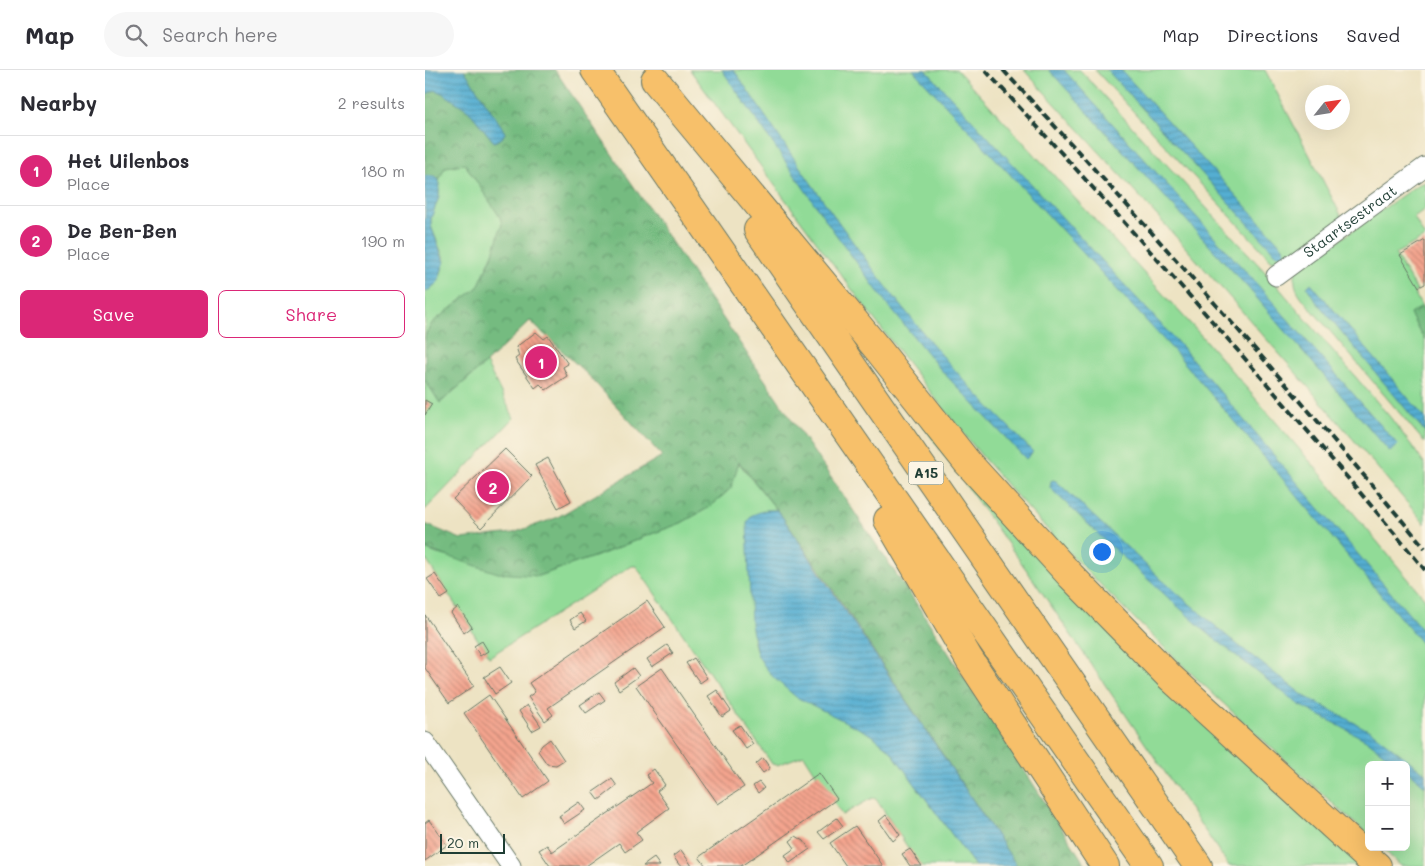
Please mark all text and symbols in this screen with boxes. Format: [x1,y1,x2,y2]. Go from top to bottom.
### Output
search box [104,12,454,57]
text: Map [25,19,74,50]
icon: search [122,21,150,49]
text: Search here [162,22,278,47]
text: Map [1162,23,1199,47]
text: Directions [1227,23,1319,47]
text: Saved [1347,23,1400,47]
north arrow [1305,85,1350,130]
text: Nearby [20,89,97,116]
text: 2 results [338,92,405,113]
text: Het Uilenbos [67,148,189,173]
text: 1 [32,160,40,181]
text: 180 m [360,160,405,181]
text: Place [67,173,110,194]
street label: Staartsestraat [1299,180,1400,262]
text: De Ben-Ben [67,218,177,243]
text: 2 [32,230,40,251]
text: 190 m [361,230,405,251]
text: Place [67,243,110,264]
button: Save [20,290,208,338]
button: Share [218,290,405,338]
pin: 1 [525,343,557,381]
road number: A15 [909,462,943,484]
pin: 2 [477,468,509,506]
your location [1089,539,1115,565]
map controls [1365,761,1410,851]
button: + [1365,761,1410,806]
button: − [1365,806,1410,851]
scale bar [440,831,505,854]
text: 20 m [447,833,479,852]

